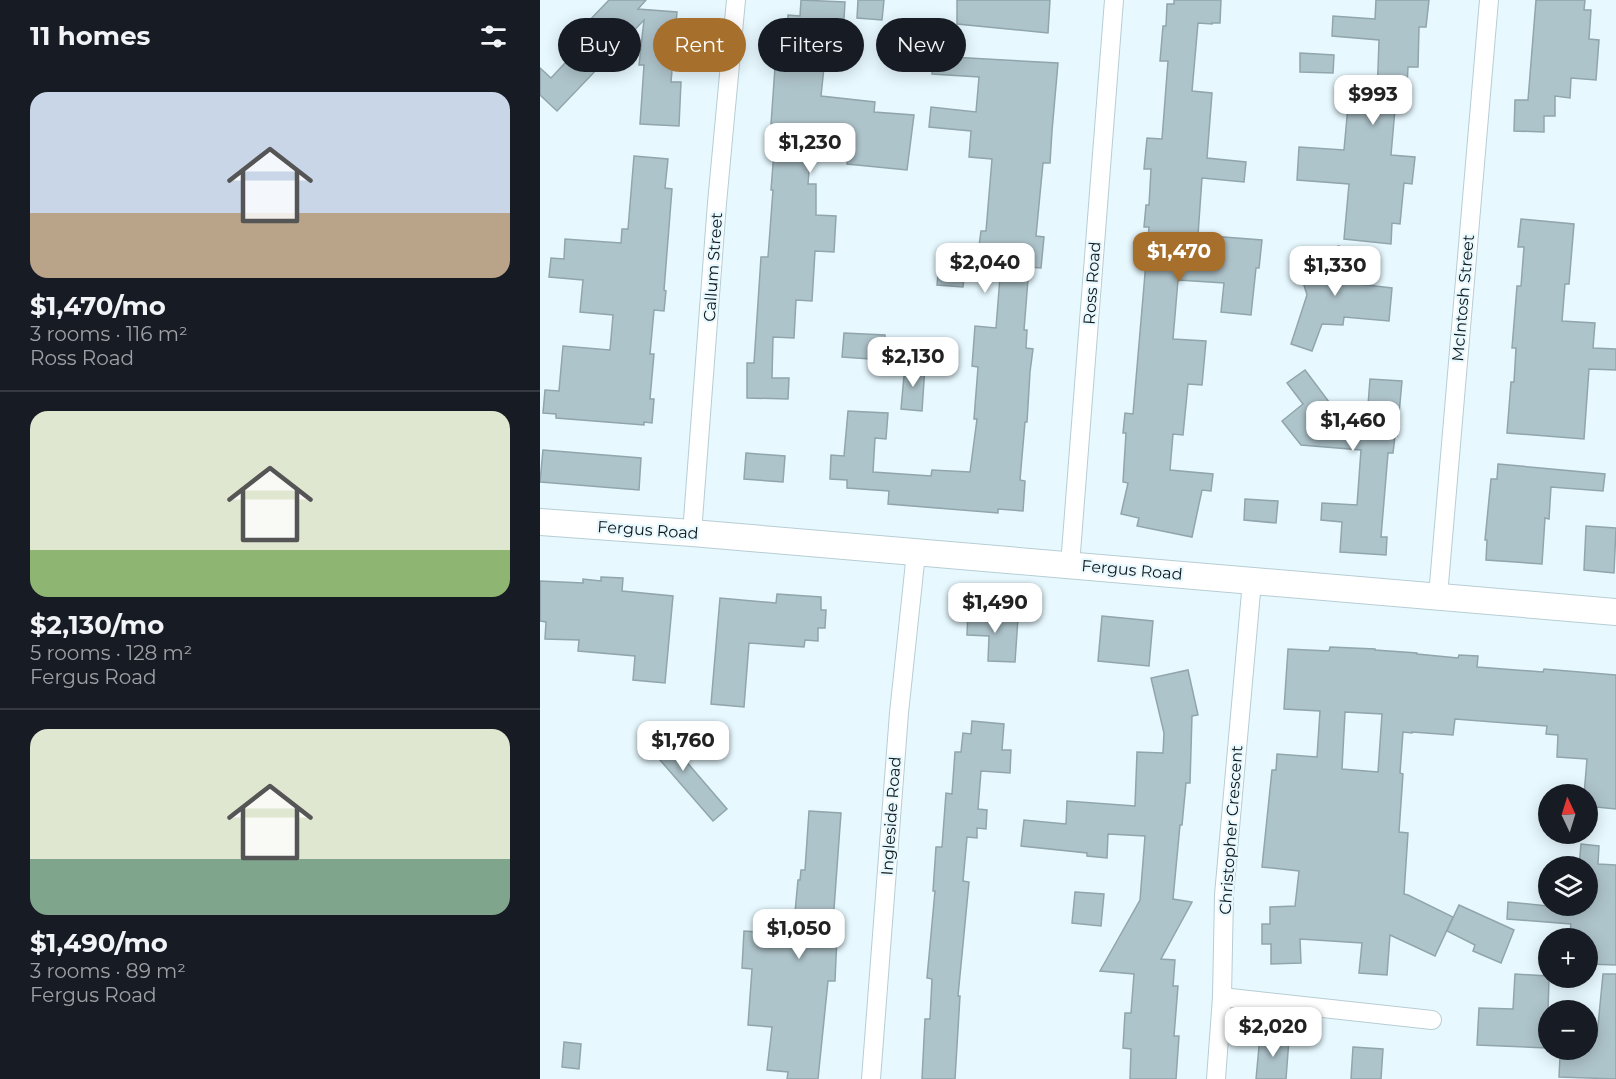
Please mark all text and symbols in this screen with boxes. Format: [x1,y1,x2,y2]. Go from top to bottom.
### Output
chip: Buy [558,18,641,72]
chip: Rent [653,18,746,72]
chip: Filters [758,18,864,72]
chip: New [876,18,966,72]
text: 11 homes [30,20,150,52]
icon: filters [477,20,510,53]
pin: $993 [1337,75,1409,126]
text: $993 [1348,82,1398,106]
pin: $1,230 [761,123,859,174]
text: $1,230 [778,130,842,154]
icon: home [216,131,324,239]
street label: Callum Street [700,211,726,322]
pin: $1,470 [1130,232,1228,283]
street label: McIntosh Street [1448,233,1478,362]
text: $1,470 [1147,239,1211,263]
street label: Ross Road [1080,241,1104,325]
pin: $2,040 [936,243,1034,294]
pin: $1,330 [1286,246,1384,297]
text: $2,040 [950,250,1020,274]
text: $1,330 [1304,253,1367,277]
text: $1,470/mo [30,290,166,322]
text: 3 rooms · 116 m² [30,322,188,346]
pin: $2,130 [864,337,962,388]
text: $2,130 [882,344,944,368]
text: Ross Road [30,346,134,370]
pin: $1,460 [1304,401,1402,452]
text: $1,460 [1320,408,1386,432]
icon: home [216,450,324,558]
street label: Fergus Road [597,517,699,543]
street label: Fergus Road [1081,556,1183,584]
pin: $1,490 [946,583,1044,634]
text: $1,490 [962,590,1028,614]
text: $2,130/mo [30,609,164,641]
text: 5 rooms · 128 m² [30,641,192,665]
text: Fergus Road [30,665,157,689]
pin: $1,760 [634,721,732,772]
text: $1,760 [651,728,715,752]
street label: Christopher Crescent [1216,744,1246,915]
street label: Ingleside Road [877,756,905,876]
icon: home [216,768,324,876]
north arrow [1538,784,1598,844]
map controls [1538,784,1598,1060]
button: layers [1538,856,1598,916]
pin: $1,050 [750,909,848,960]
text: $1,050 [767,916,831,940]
text: $1,490/mo [30,927,168,959]
button: + [1538,928,1598,988]
text: 3 rooms · 89 m² [30,959,186,983]
text: Fergus Road [30,983,157,1007]
button: − [1538,1000,1598,1060]
pin: $2,020 [1224,1007,1322,1058]
text: $2,020 [1239,1014,1307,1038]

